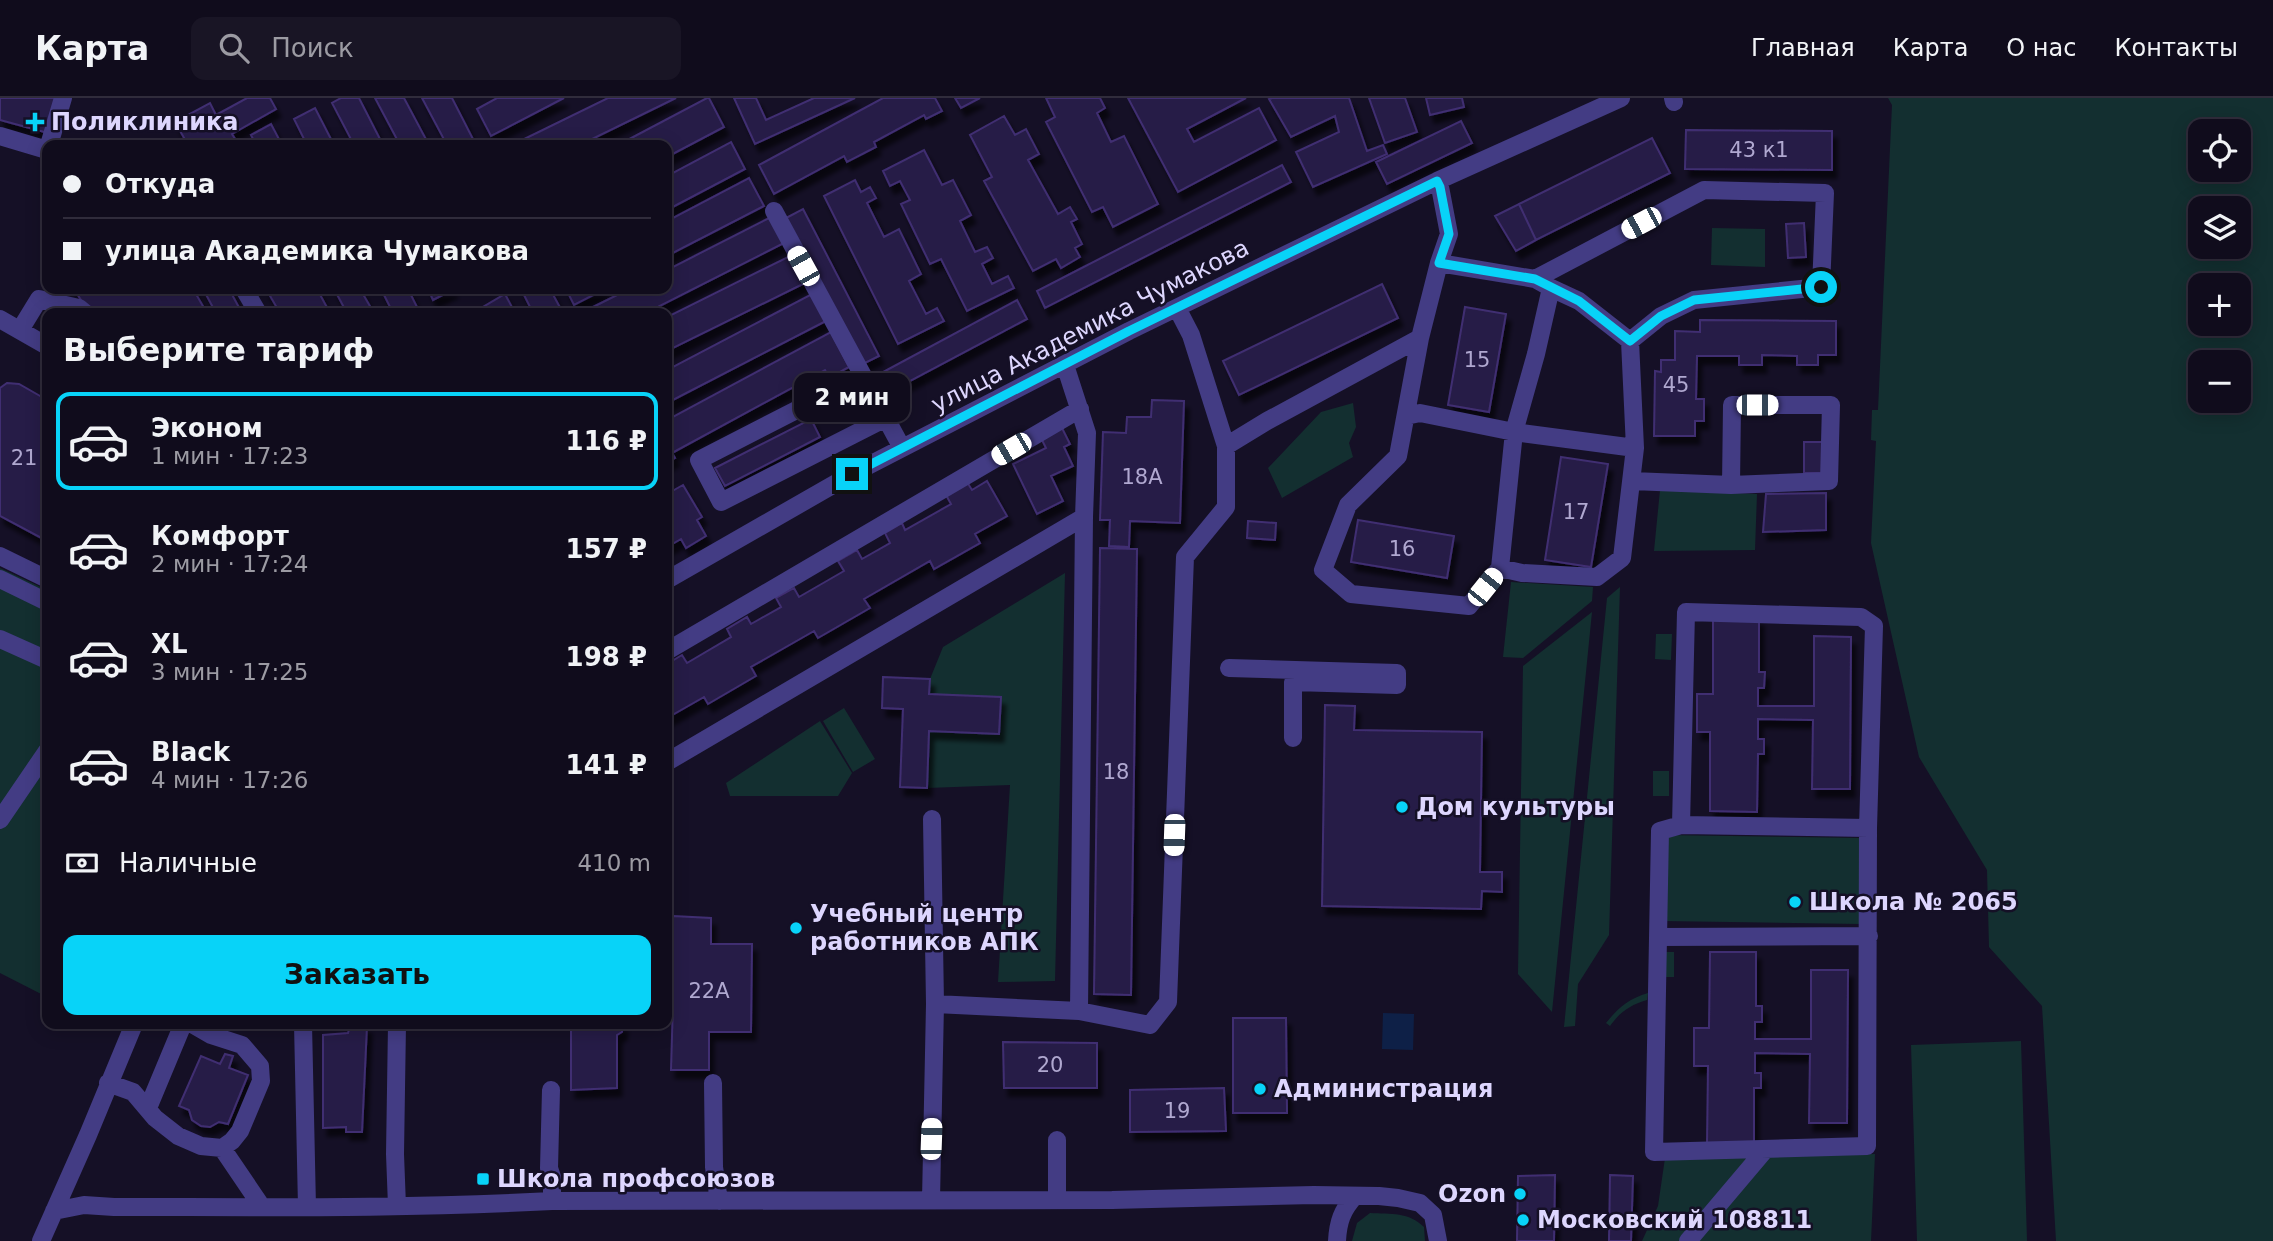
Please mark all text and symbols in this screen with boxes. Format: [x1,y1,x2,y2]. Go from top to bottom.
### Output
search box [191,17,681,80]
text: Карта [35,29,149,68]
icon: search [215,29,253,67]
text: Поиск [271,33,354,63]
text: Главная [1751,34,1855,62]
text: Карта [1893,34,1968,62]
text: О нас [2006,34,2076,62]
text: Контакты [2114,34,2238,62]
place label: Поликлиника [51,108,239,136]
marker: Поликлиника [25,112,45,132]
map controls [2188,119,2251,413]
button: locate [2188,119,2251,182]
house number: 43 к1 [1729,138,1789,162]
text: Откуда [105,169,215,199]
button: layers [2188,196,2251,259]
car [1618,204,1665,242]
street label: улица Академика Чумакова [926,233,1254,419]
text: улица Академика Чумакова [105,236,529,266]
car [784,243,823,289]
route start [1805,271,1837,303]
button: + [2188,273,2251,336]
text: Выберите тариф [63,331,374,369]
house number: 15 [1464,348,1490,372]
button: − [2188,350,2251,413]
callout: 2 мин [794,372,910,422]
house number: 45 [1663,373,1689,397]
text: 2 мин [815,384,889,410]
car [1737,395,1779,416]
icon: car [67,410,130,473]
text: Эконом [151,413,263,443]
text: 116 ₽ [566,426,647,456]
car [988,429,1035,469]
text: 1 мин · 17:23 [151,443,309,469]
house number: 21 [11,446,37,470]
route end [836,458,868,490]
house number: 18А [1121,465,1163,489]
house number: 17 [1563,500,1589,524]
icon: car [67,518,130,581]
text: Комфорт [151,521,289,551]
text: 157 ₽ [566,534,647,564]
house number: 16 [1389,537,1415,561]
text: 2 мин · 17:24 [151,551,309,577]
car [1464,564,1507,610]
icon: car [67,626,130,689]
text: XL [151,629,188,659]
text: 198 ₽ [566,642,647,672]
text: 3 мин · 17:25 [151,659,309,685]
icon: car [67,734,130,797]
text: Black [151,737,230,767]
text: 141 ₽ [566,750,647,780]
house number: 18 [1103,760,1129,784]
text: 4 мин · 17:26 [151,767,309,793]
place label: Дом культуры [1416,793,1615,821]
marker: Дом культуры [1394,799,1410,815]
car [1163,814,1186,856]
icon: cash [63,844,101,882]
text: Наличные [119,848,257,878]
text: 410 m [577,850,651,876]
place label: Школа № 2065 [1809,888,2018,916]
marker: Школа № 2065 [1787,894,1803,910]
place label: Учебный центр работников АПК [810,900,1039,956]
marker: Учебный центр работников АПК [788,920,804,936]
button: Заказать [63,935,651,1015]
house number: 22А [688,979,730,1003]
house number: 20 [1037,1053,1063,1077]
place label: Администрация [1274,1075,1493,1103]
marker: Администрация [1252,1081,1268,1097]
house number: 19 [1164,1099,1190,1123]
car [920,1118,943,1160]
place label: Школа профсоюзов [497,1165,775,1193]
marker: Школа профсоюзов [475,1171,491,1187]
place label: Ozon [1438,1180,1506,1208]
marker: Ozon [1512,1186,1528,1202]
place label: Московский 108811 [1537,1206,1812,1234]
marker: Московский 108811 [1515,1212,1531,1228]

